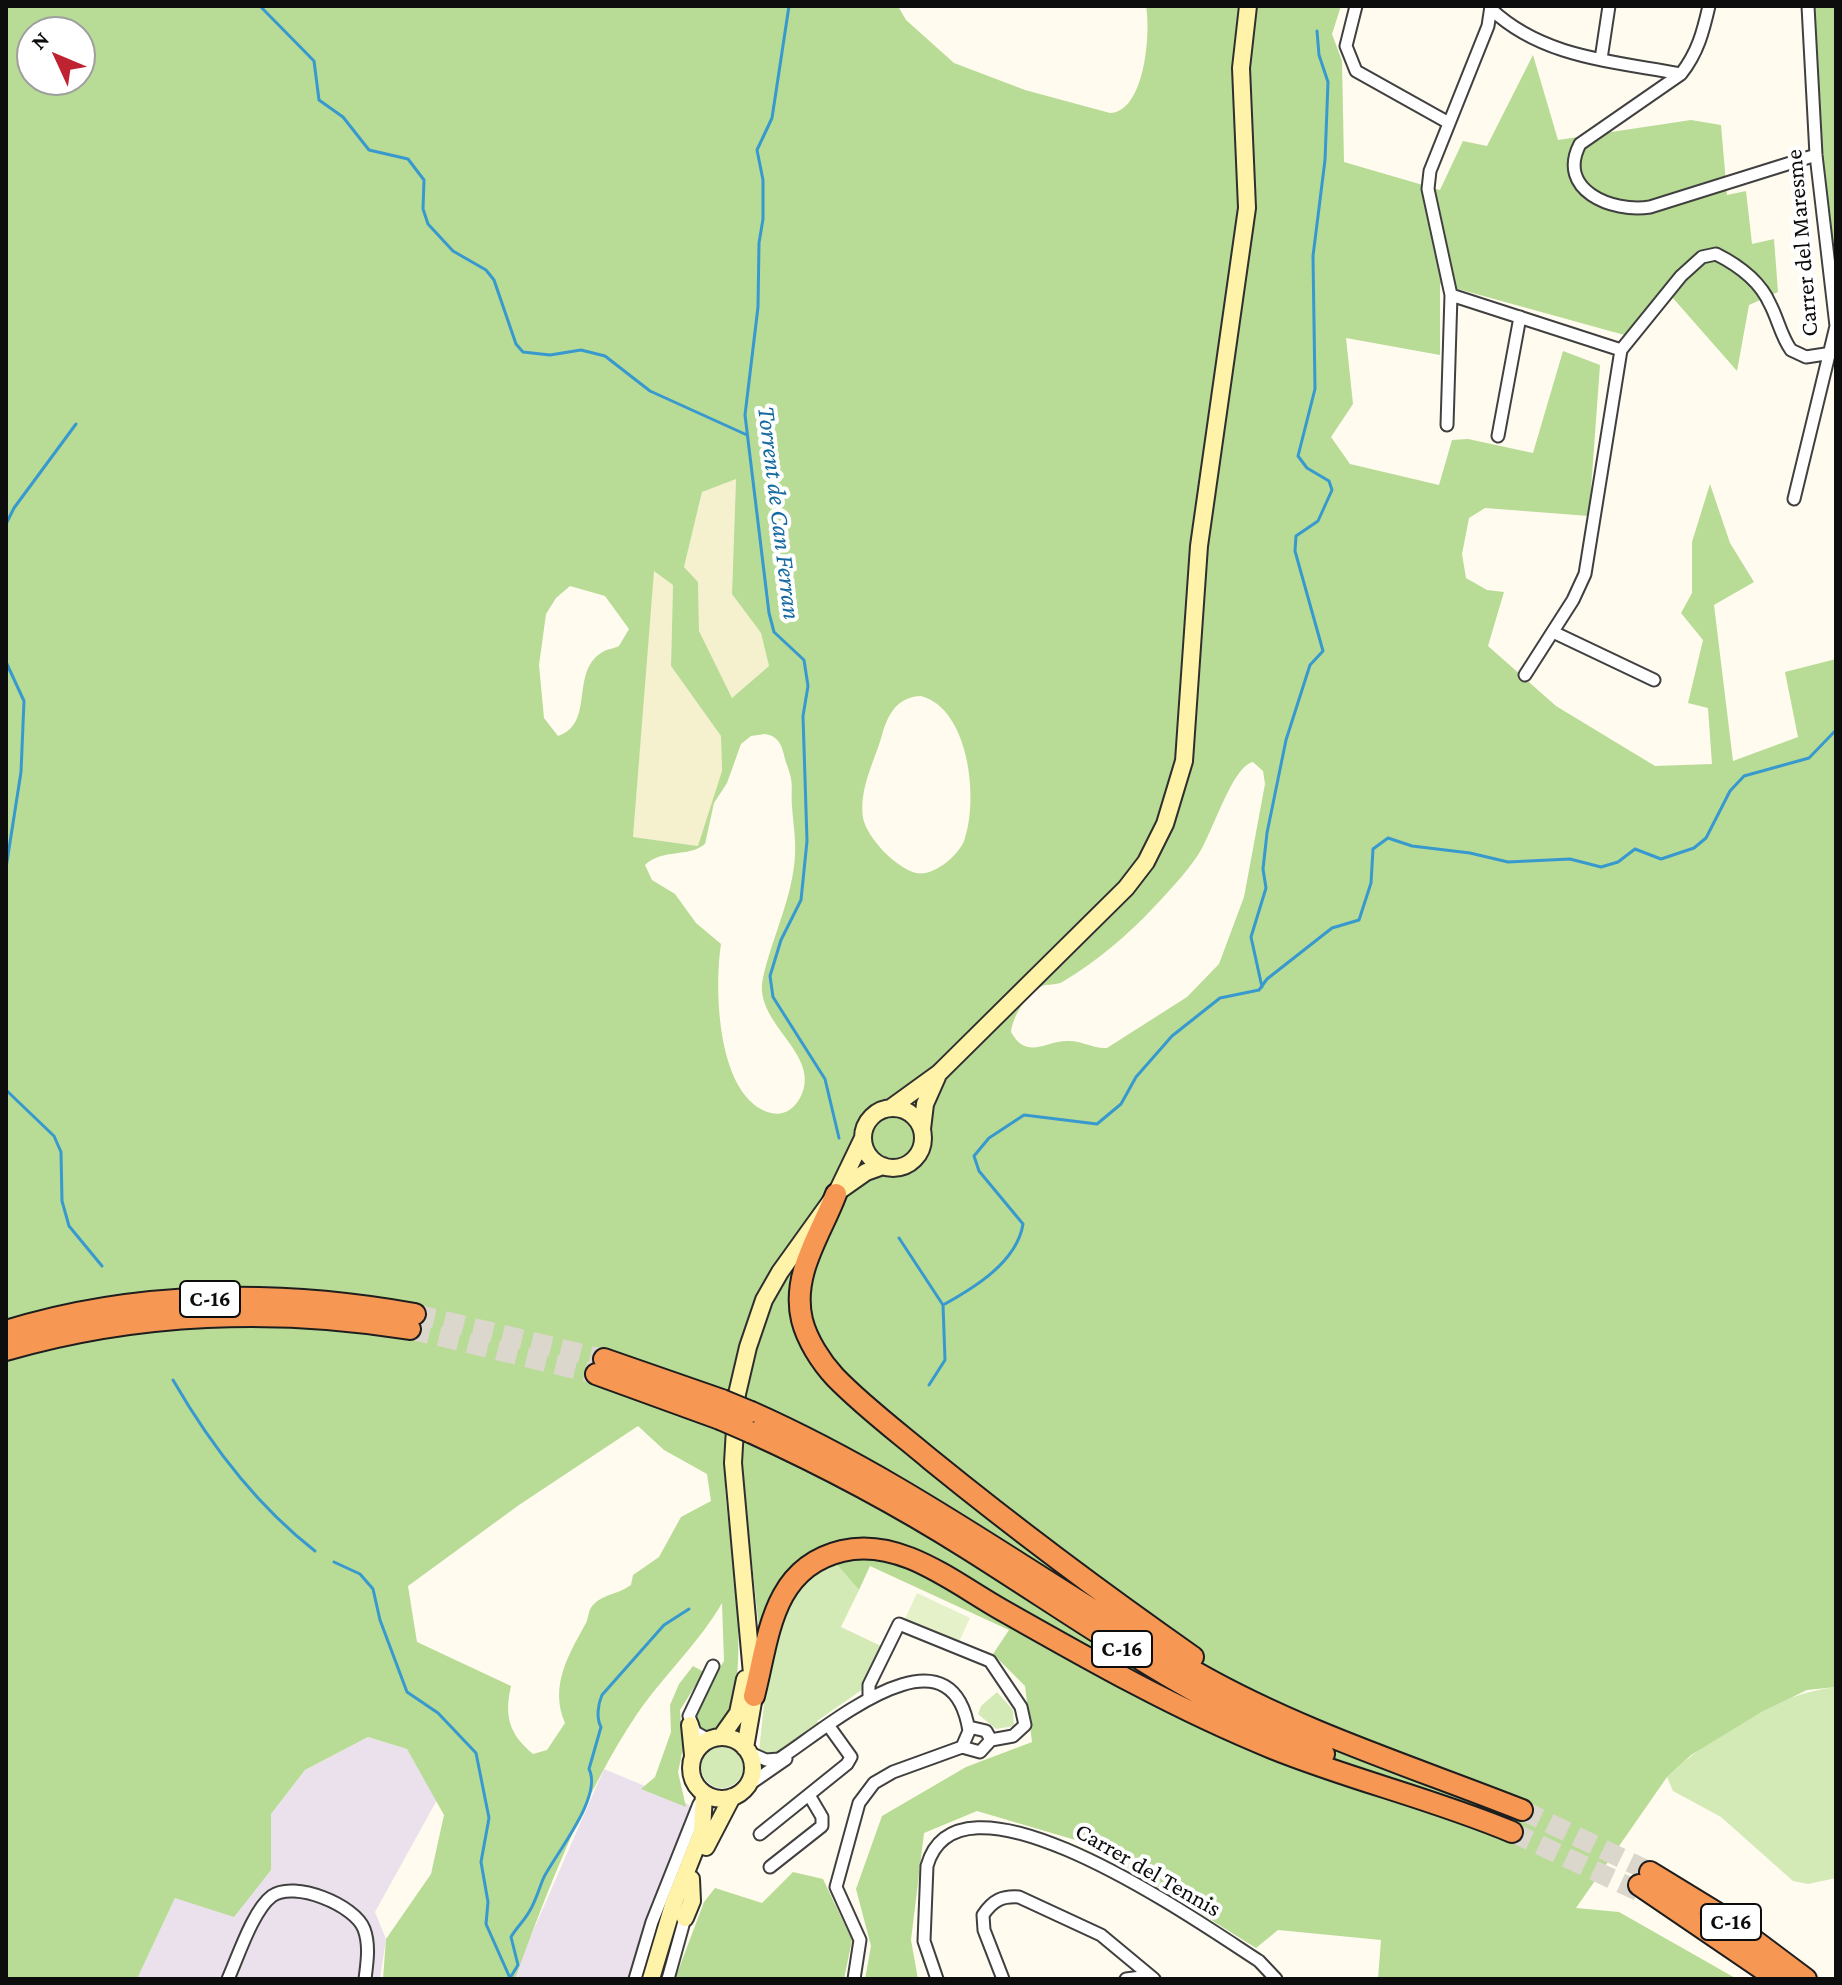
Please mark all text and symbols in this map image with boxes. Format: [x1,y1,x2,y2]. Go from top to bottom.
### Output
north arrow [16,16,96,96]
text: N [26,26,54,54]
street label: Carrer del Maresme [1779,148,1825,338]
water label: Torrent de Can Ferran [750,404,808,622]
road number: C-16 [180,1281,240,1317]
road number: C-16 [1092,1631,1152,1667]
street label: Carrer del Tennis [1070,1817,1226,1923]
road number: C-16 [1701,1904,1761,1940]

